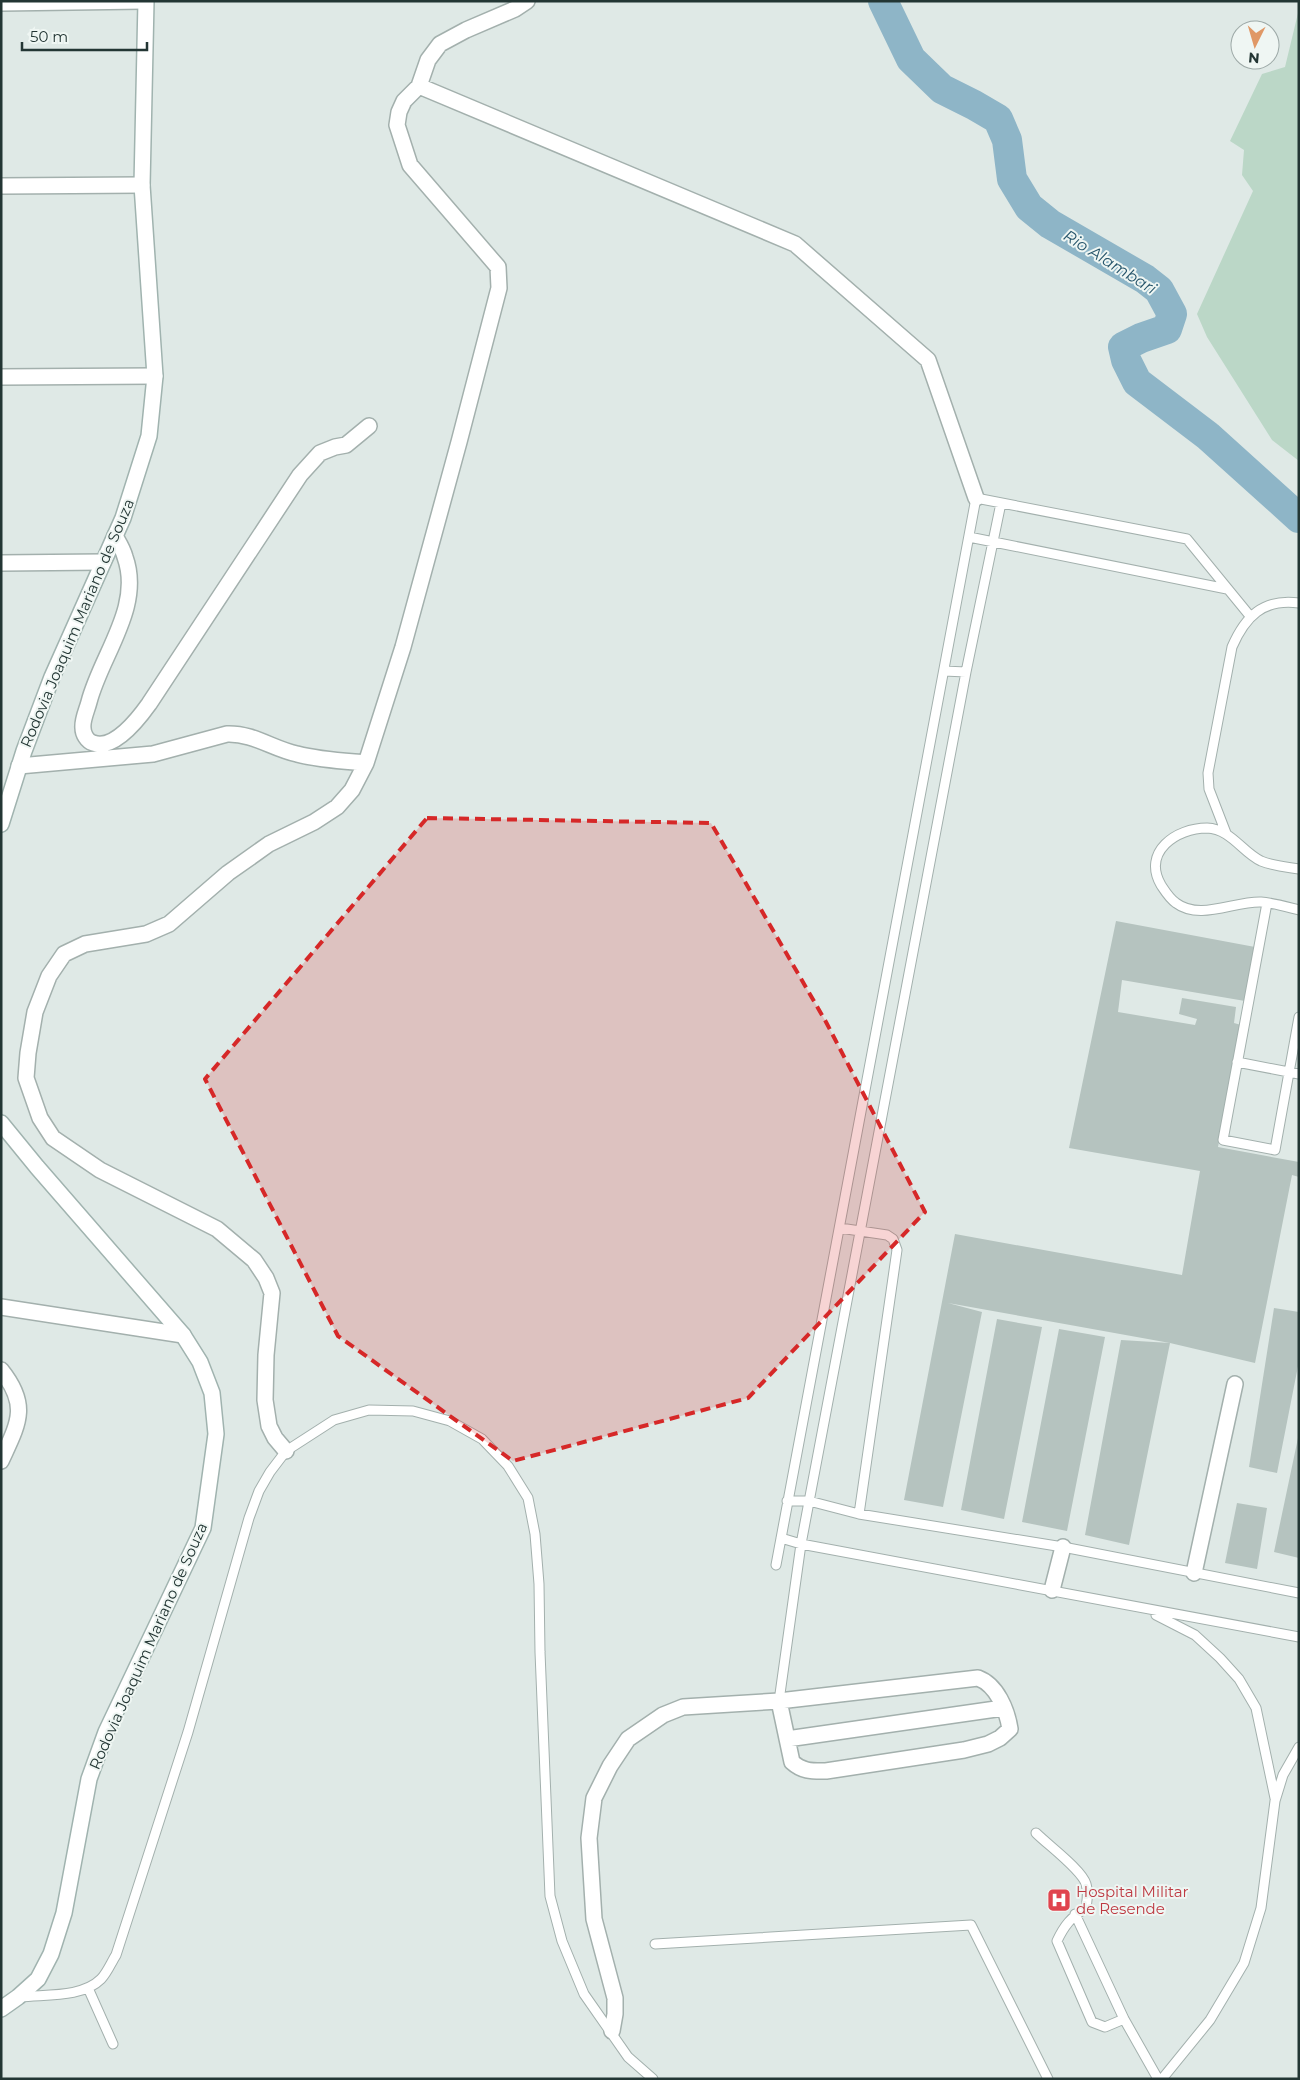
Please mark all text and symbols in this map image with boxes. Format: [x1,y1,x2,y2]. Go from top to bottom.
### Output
scale bar [22,20,148,52]
north arrow [1230,20,1280,70]
text: 50 m [30,27,68,46]
text: N [1247,48,1260,67]
water label: Rio Alambari [1060,226,1161,299]
street label: Rodovia Joaquim Mariano de Souza [16,496,138,750]
street label: Rodovia Joaquim Mariano de Souza [85,1520,211,1772]
place label: Hospital Militar de Resende [1076,1882,1189,1918]
hospital icon: Hospital Militar de Resende [1046,1887,1072,1913]

